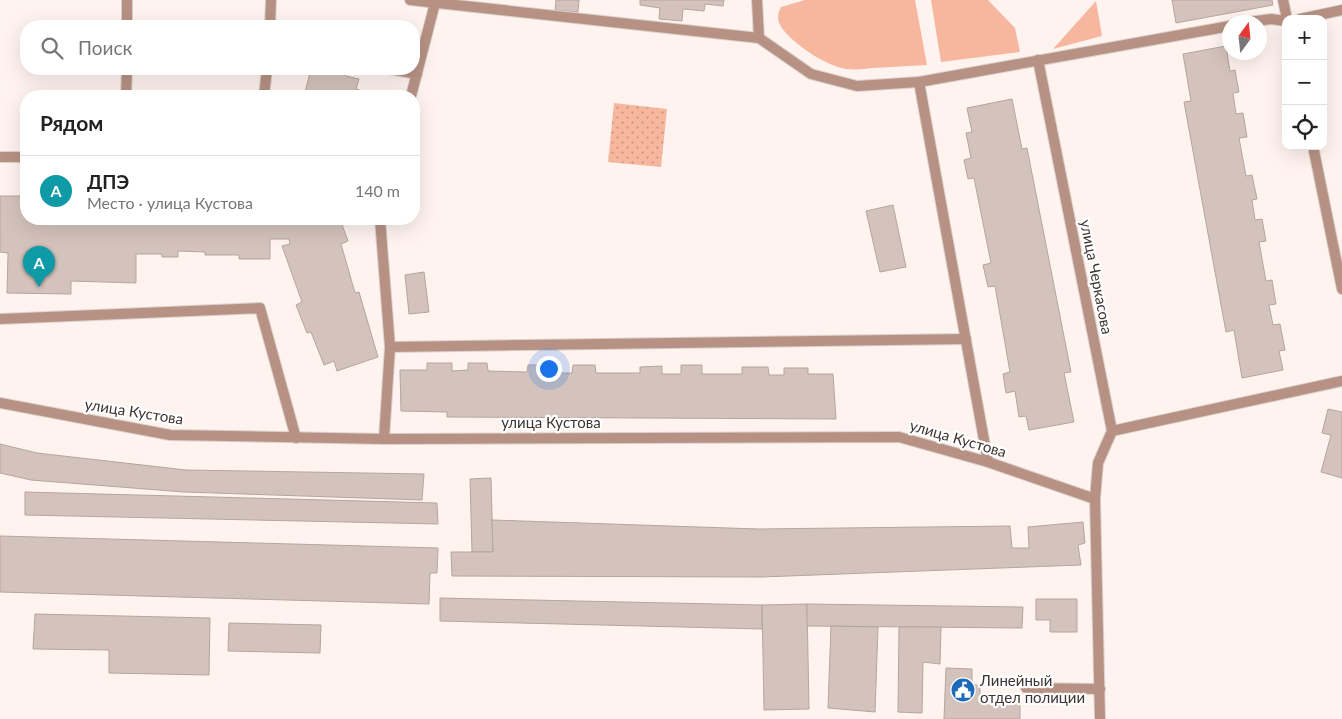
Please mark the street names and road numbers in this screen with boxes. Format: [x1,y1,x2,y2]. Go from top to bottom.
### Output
street label: улица Черкасова [1077,218,1117,336]
street label: улица Кустова [84,394,185,428]
street label: улица Кустова [501,413,601,431]
street label: улица Кустова [908,416,1009,460]

